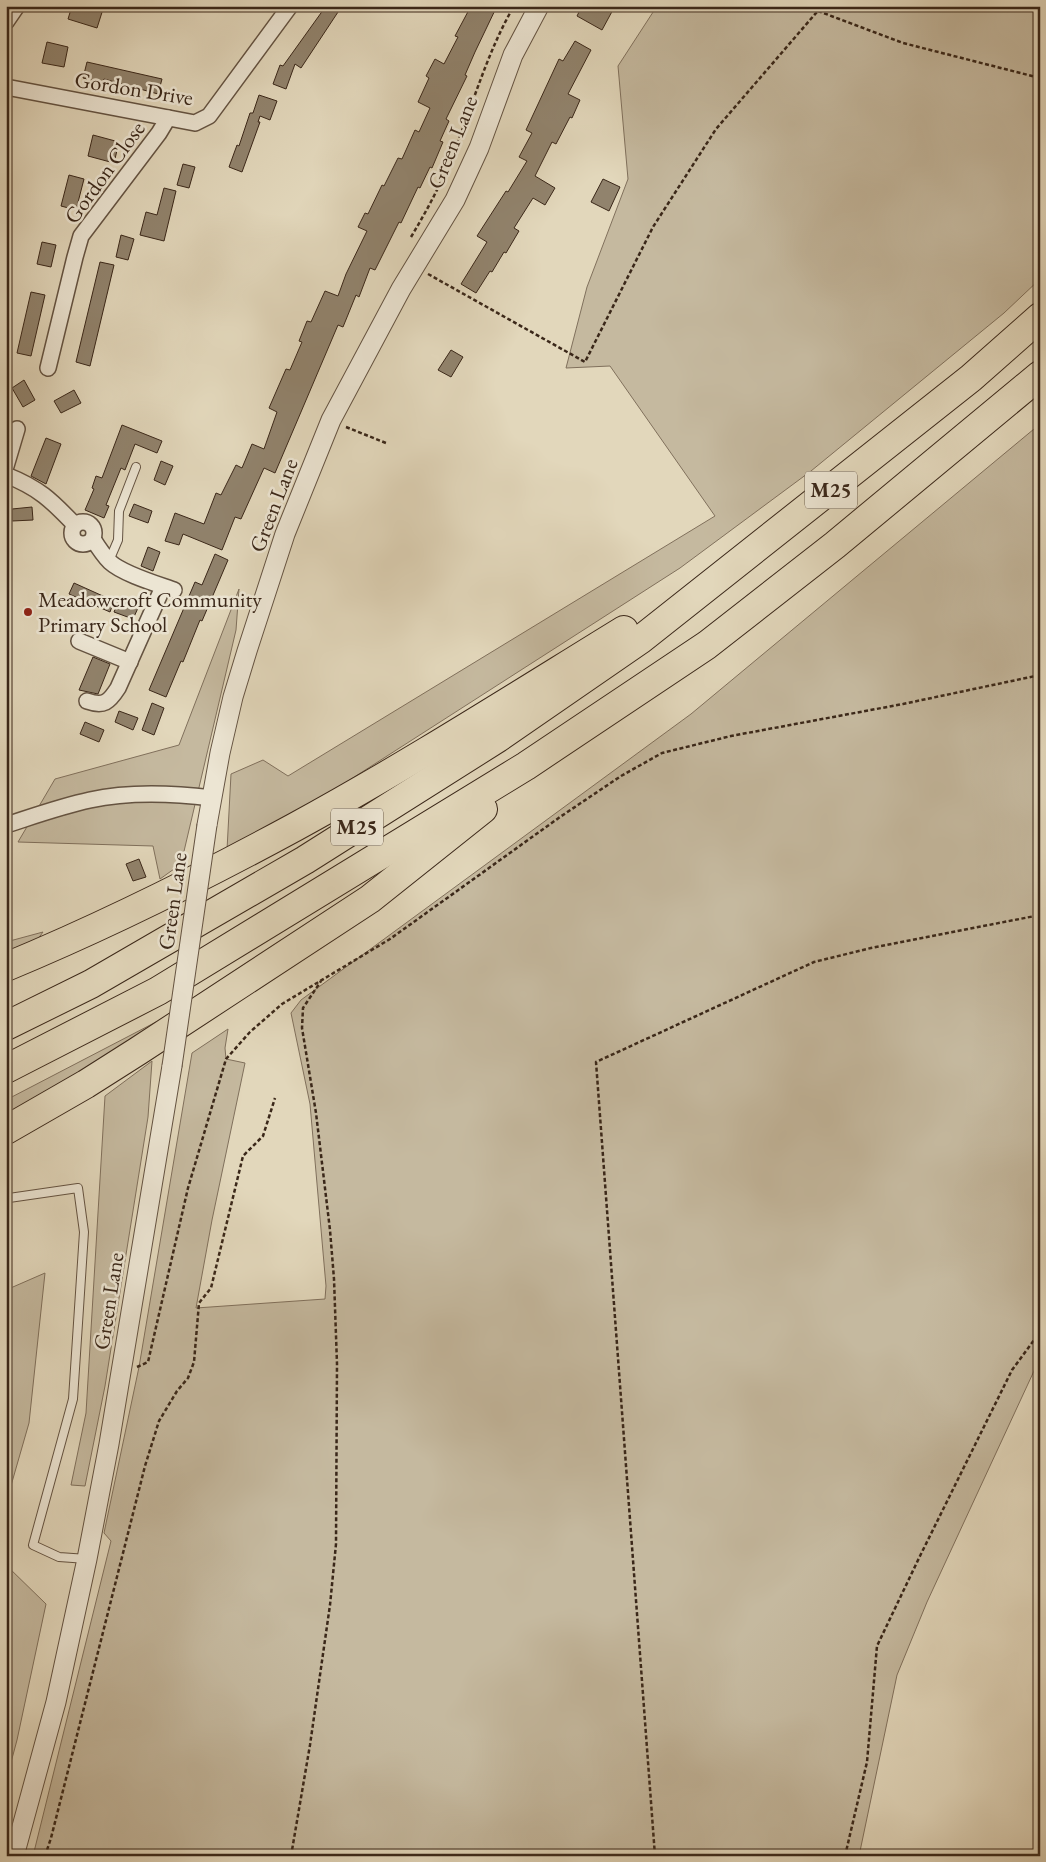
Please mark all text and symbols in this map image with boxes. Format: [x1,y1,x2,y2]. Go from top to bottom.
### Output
street label: Gordon Drive [73,65,196,112]
street label: Green Lane [421,91,484,193]
street label: Gordon Close [57,115,152,229]
street label: Green Lane [242,454,305,556]
road number: M25 [805,472,857,508]
place label: Meadowcroft Community Primary School [38,585,262,639]
marker: Meadowcroft Community Primary School [22,606,34,618]
road number: M25 [331,809,383,846]
street label: Green Lane [151,850,194,952]
street label: Green Lane [86,1250,131,1352]

